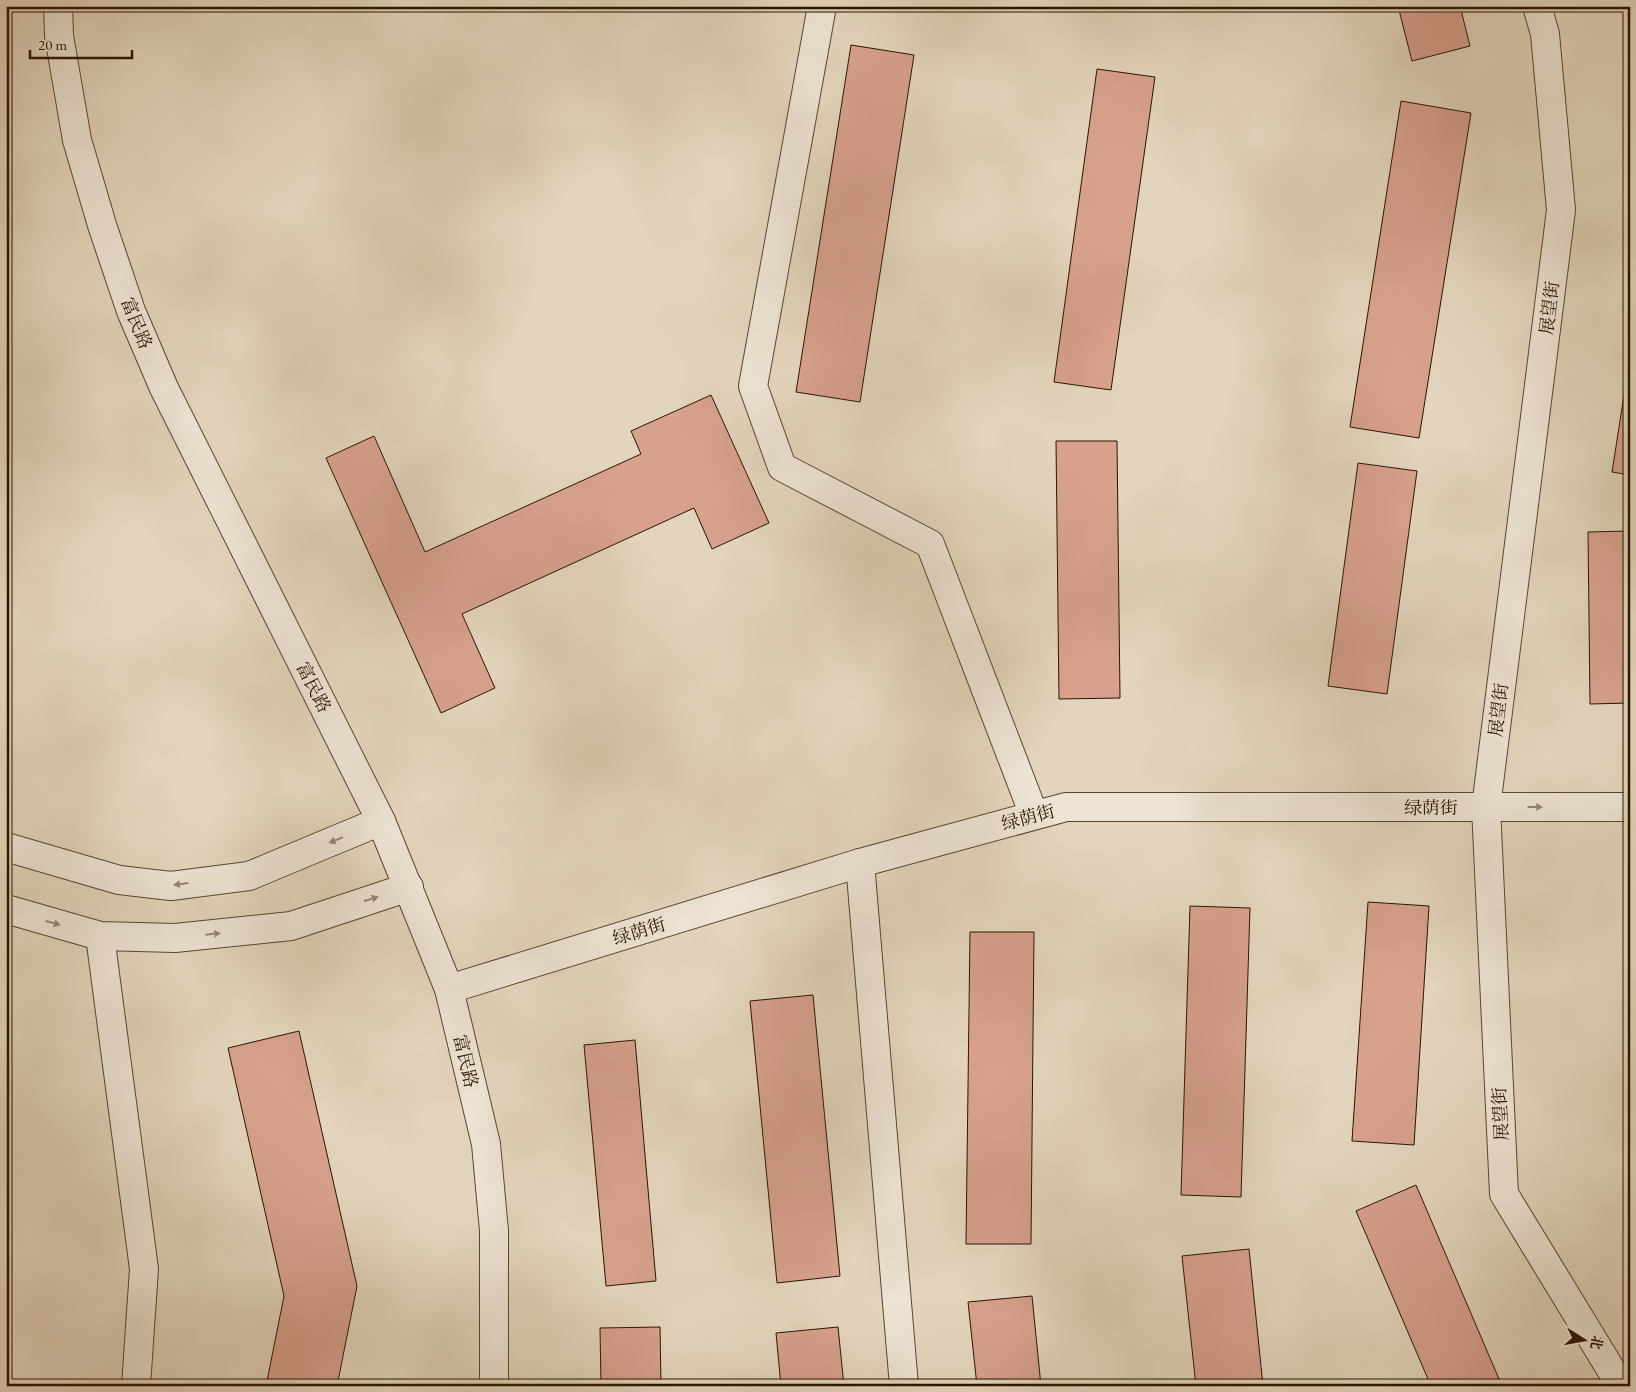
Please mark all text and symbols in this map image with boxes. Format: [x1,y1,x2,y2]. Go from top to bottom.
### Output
scale bar [30,28,132,60]
text: 20 m [38,35,67,54]
street label: 展望街 [1534,280,1564,336]
street label: 富民路 [116,294,158,352]
street label: 富民路 [291,658,337,716]
street label: 展望街 [1483,682,1513,738]
street label: 绿荫街 [1404,796,1458,819]
street label: 绿荫街 [999,799,1057,835]
one-way arrow [1527,803,1543,811]
one-way arrow [328,836,343,844]
one-way arrow [173,881,189,889]
one-way arrow [364,895,379,903]
street label: 绿荫街 [610,912,668,950]
one-way arrow [46,919,61,927]
one-way arrow [206,930,222,938]
street label: 富民路 [449,1032,483,1090]
street label: 展望街 [1487,1086,1513,1142]
north arrow [1558,1314,1608,1364]
text: 北 [1587,1334,1607,1351]

